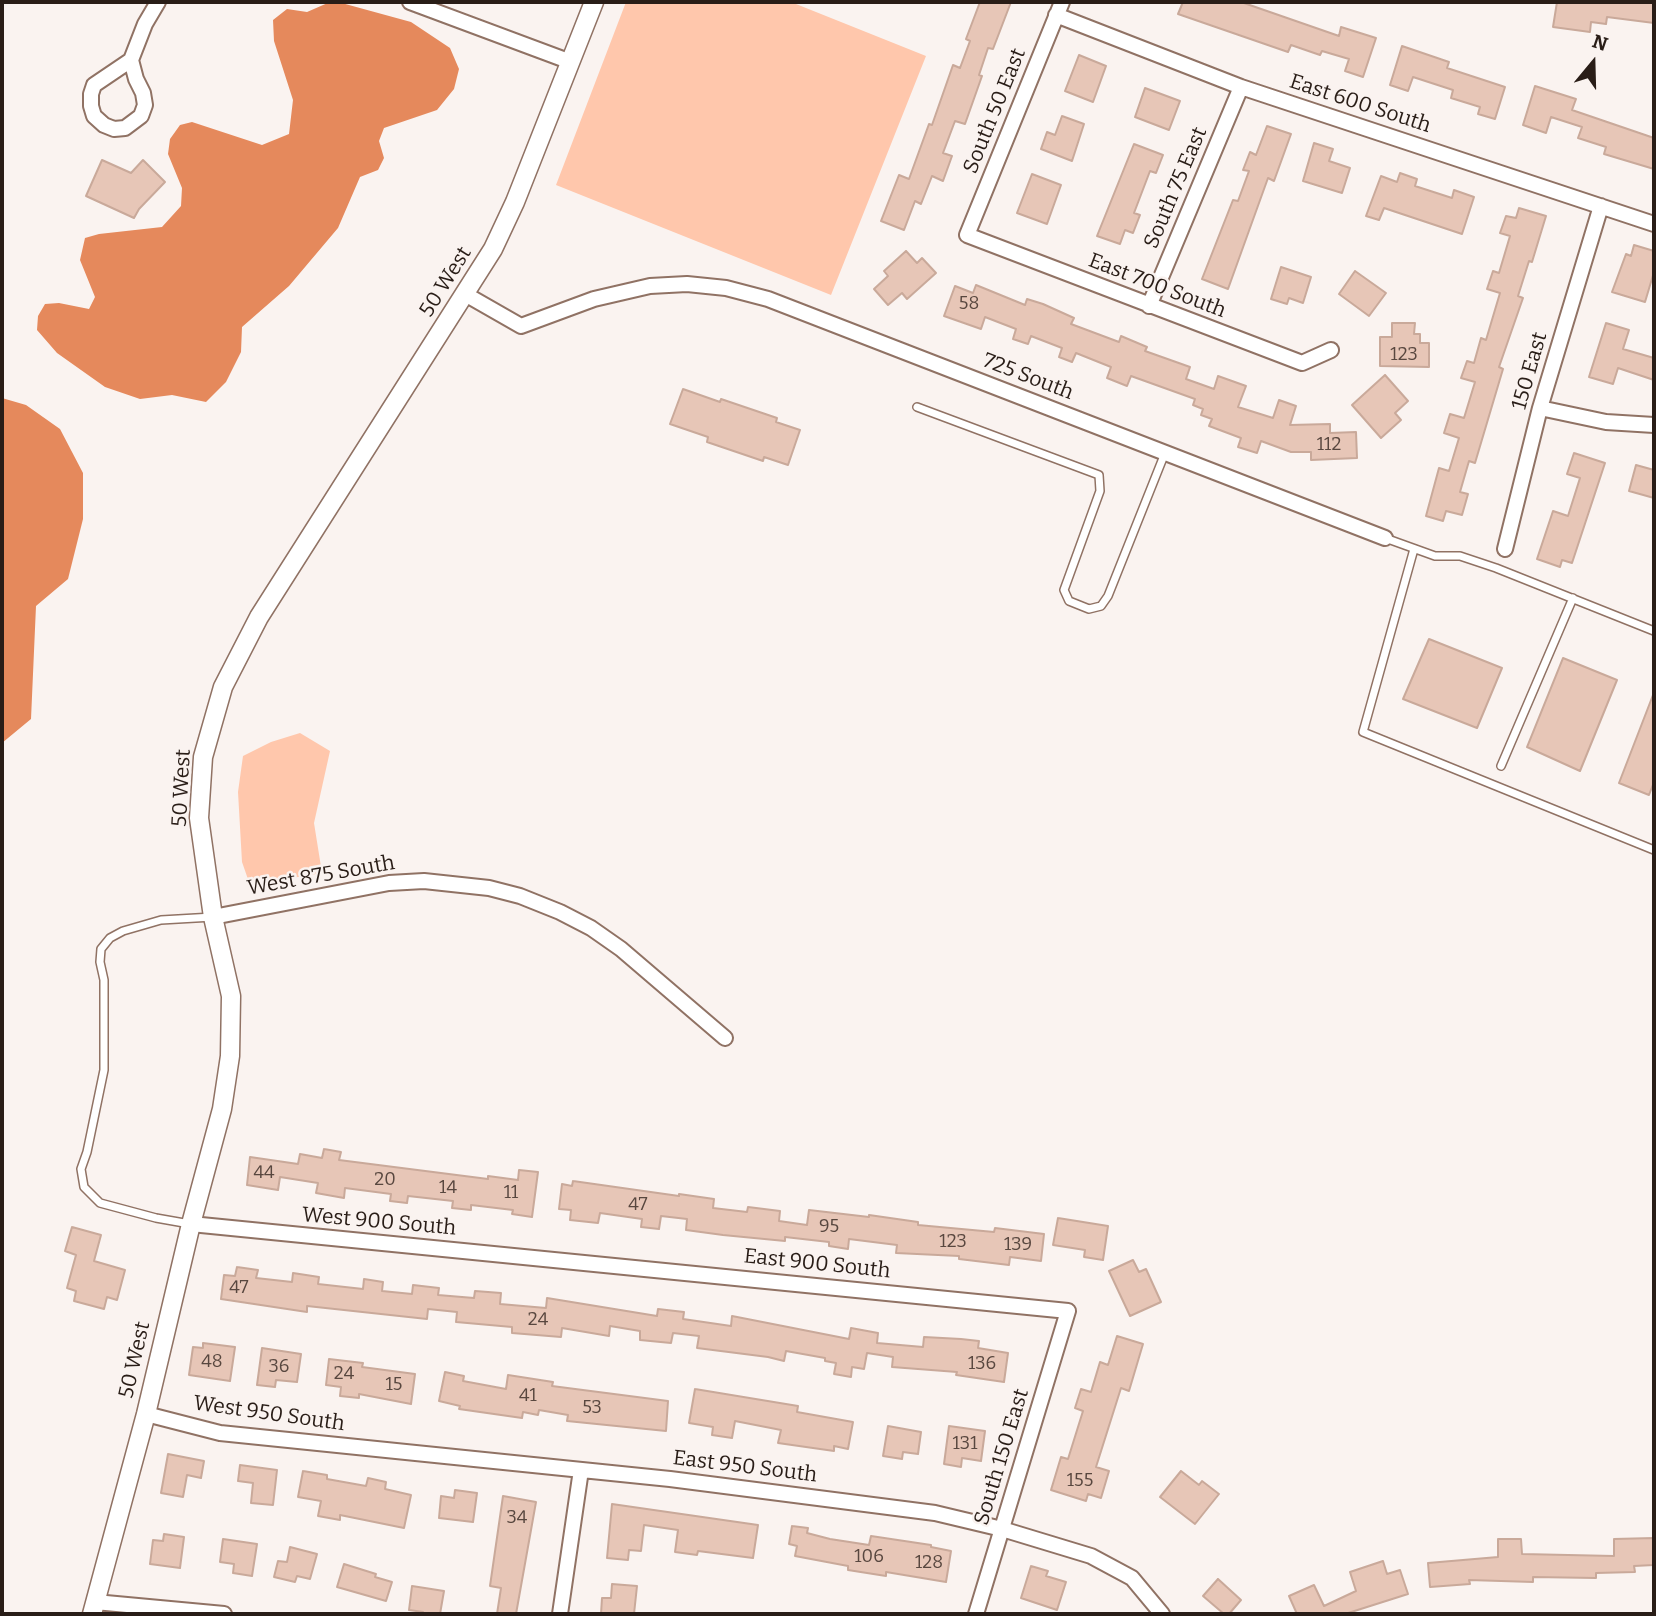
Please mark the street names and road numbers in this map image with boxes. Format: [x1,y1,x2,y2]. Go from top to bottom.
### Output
street label: South 50 East [958,45,1032,177]
street label: East 600 South [1286,69,1434,139]
street label: South 75 East [1139,123,1213,253]
street label: 50 West [415,242,477,322]
street label: East 700 South [1085,248,1229,324]
street label: 150 East [1507,329,1553,413]
street label: 725 South [979,348,1077,406]
street label: 50 West [167,748,197,828]
street label: West 875 South [245,851,397,901]
street label: West 900 South [301,1203,457,1241]
street label: East 900 South [742,1244,892,1284]
street label: 50 West [114,1319,156,1401]
street label: South 150 East [969,1386,1035,1528]
street label: West 950 South [192,1391,346,1437]
street label: East 950 South [671,1446,819,1488]

